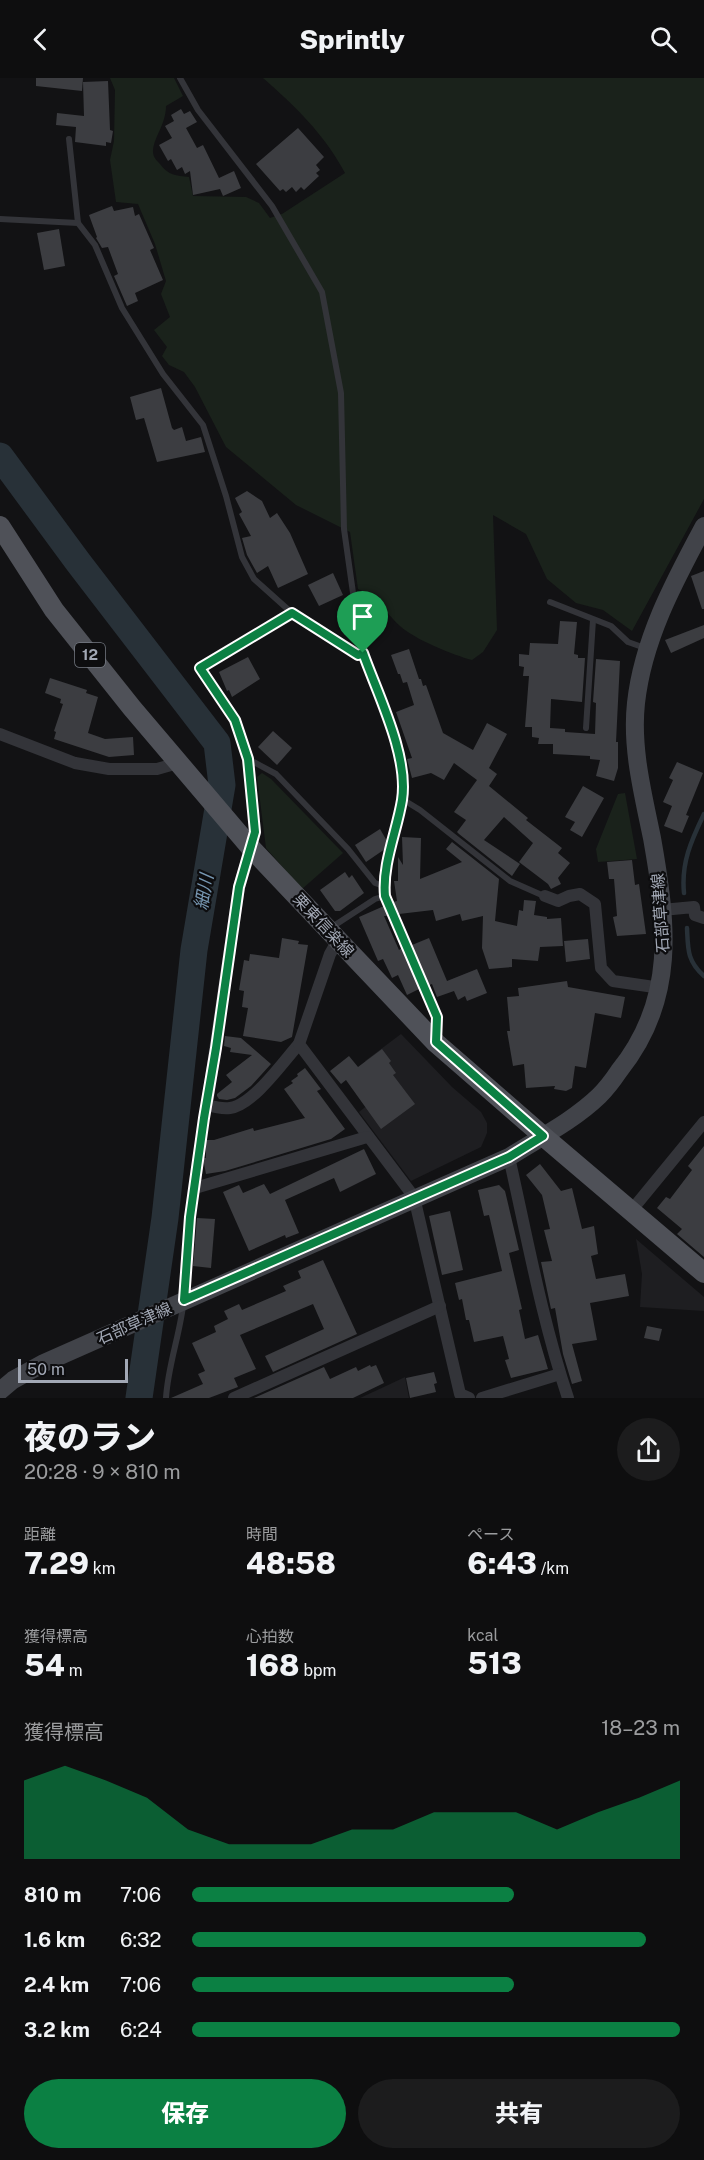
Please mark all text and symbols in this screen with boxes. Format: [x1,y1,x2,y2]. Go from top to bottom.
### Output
icon: back [24,23,57,56]
text: Sprintly [299,23,405,55]
icon: search [647,23,680,56]
pin [337,591,388,653]
icon: arrive [346,600,379,633]
road number: 12 [75,643,105,667]
water label: 細川 [190,870,217,911]
street label: 石部草津線 [648,872,673,954]
street label: 栗東信楽線 [289,890,358,961]
street label: 石部草津線 [94,1299,175,1348]
scale bar [18,1356,128,1384]
text: 50 m [27,1360,65,1379]
text: 夜のラン [24,1418,156,1456]
button: share [617,1418,680,1481]
text: 20:28 · 9 × 810 m [24,1460,181,1484]
text: 距離 [24,1525,56,1544]
text: 時間 [246,1525,278,1544]
text: ペース [467,1525,515,1544]
text: 7.29 [24,1545,89,1581]
text: 48:58 [246,1545,336,1581]
text: 6:43 [467,1545,537,1581]
text: km [89,1559,116,1578]
text: /km [537,1559,569,1578]
text: kcal [467,1626,498,1645]
text: 獲得標高 [24,1627,88,1646]
text: 心拍数 [246,1627,294,1646]
text: 513 [467,1645,522,1681]
text: 54 [24,1647,65,1683]
text: 168 [246,1647,300,1683]
text: m [65,1661,83,1680]
text: bpm [300,1661,336,1680]
text: 18–23 m [601,1716,680,1740]
text: 獲得標高 [24,1720,104,1744]
text: 810 m [24,1883,81,1907]
text: 7:06 [120,1883,161,1907]
text: 1.6 km [24,1928,85,1952]
text: 6:32 [120,1928,161,1952]
text: 2.4 km [24,1973,89,1997]
text: 7:06 [120,1973,161,1997]
text: 3.2 km [24,2018,90,2042]
text: 6:24 [120,2018,162,2042]
button: 保存 [24,2079,346,2148]
button: 共有 [358,2079,680,2148]

